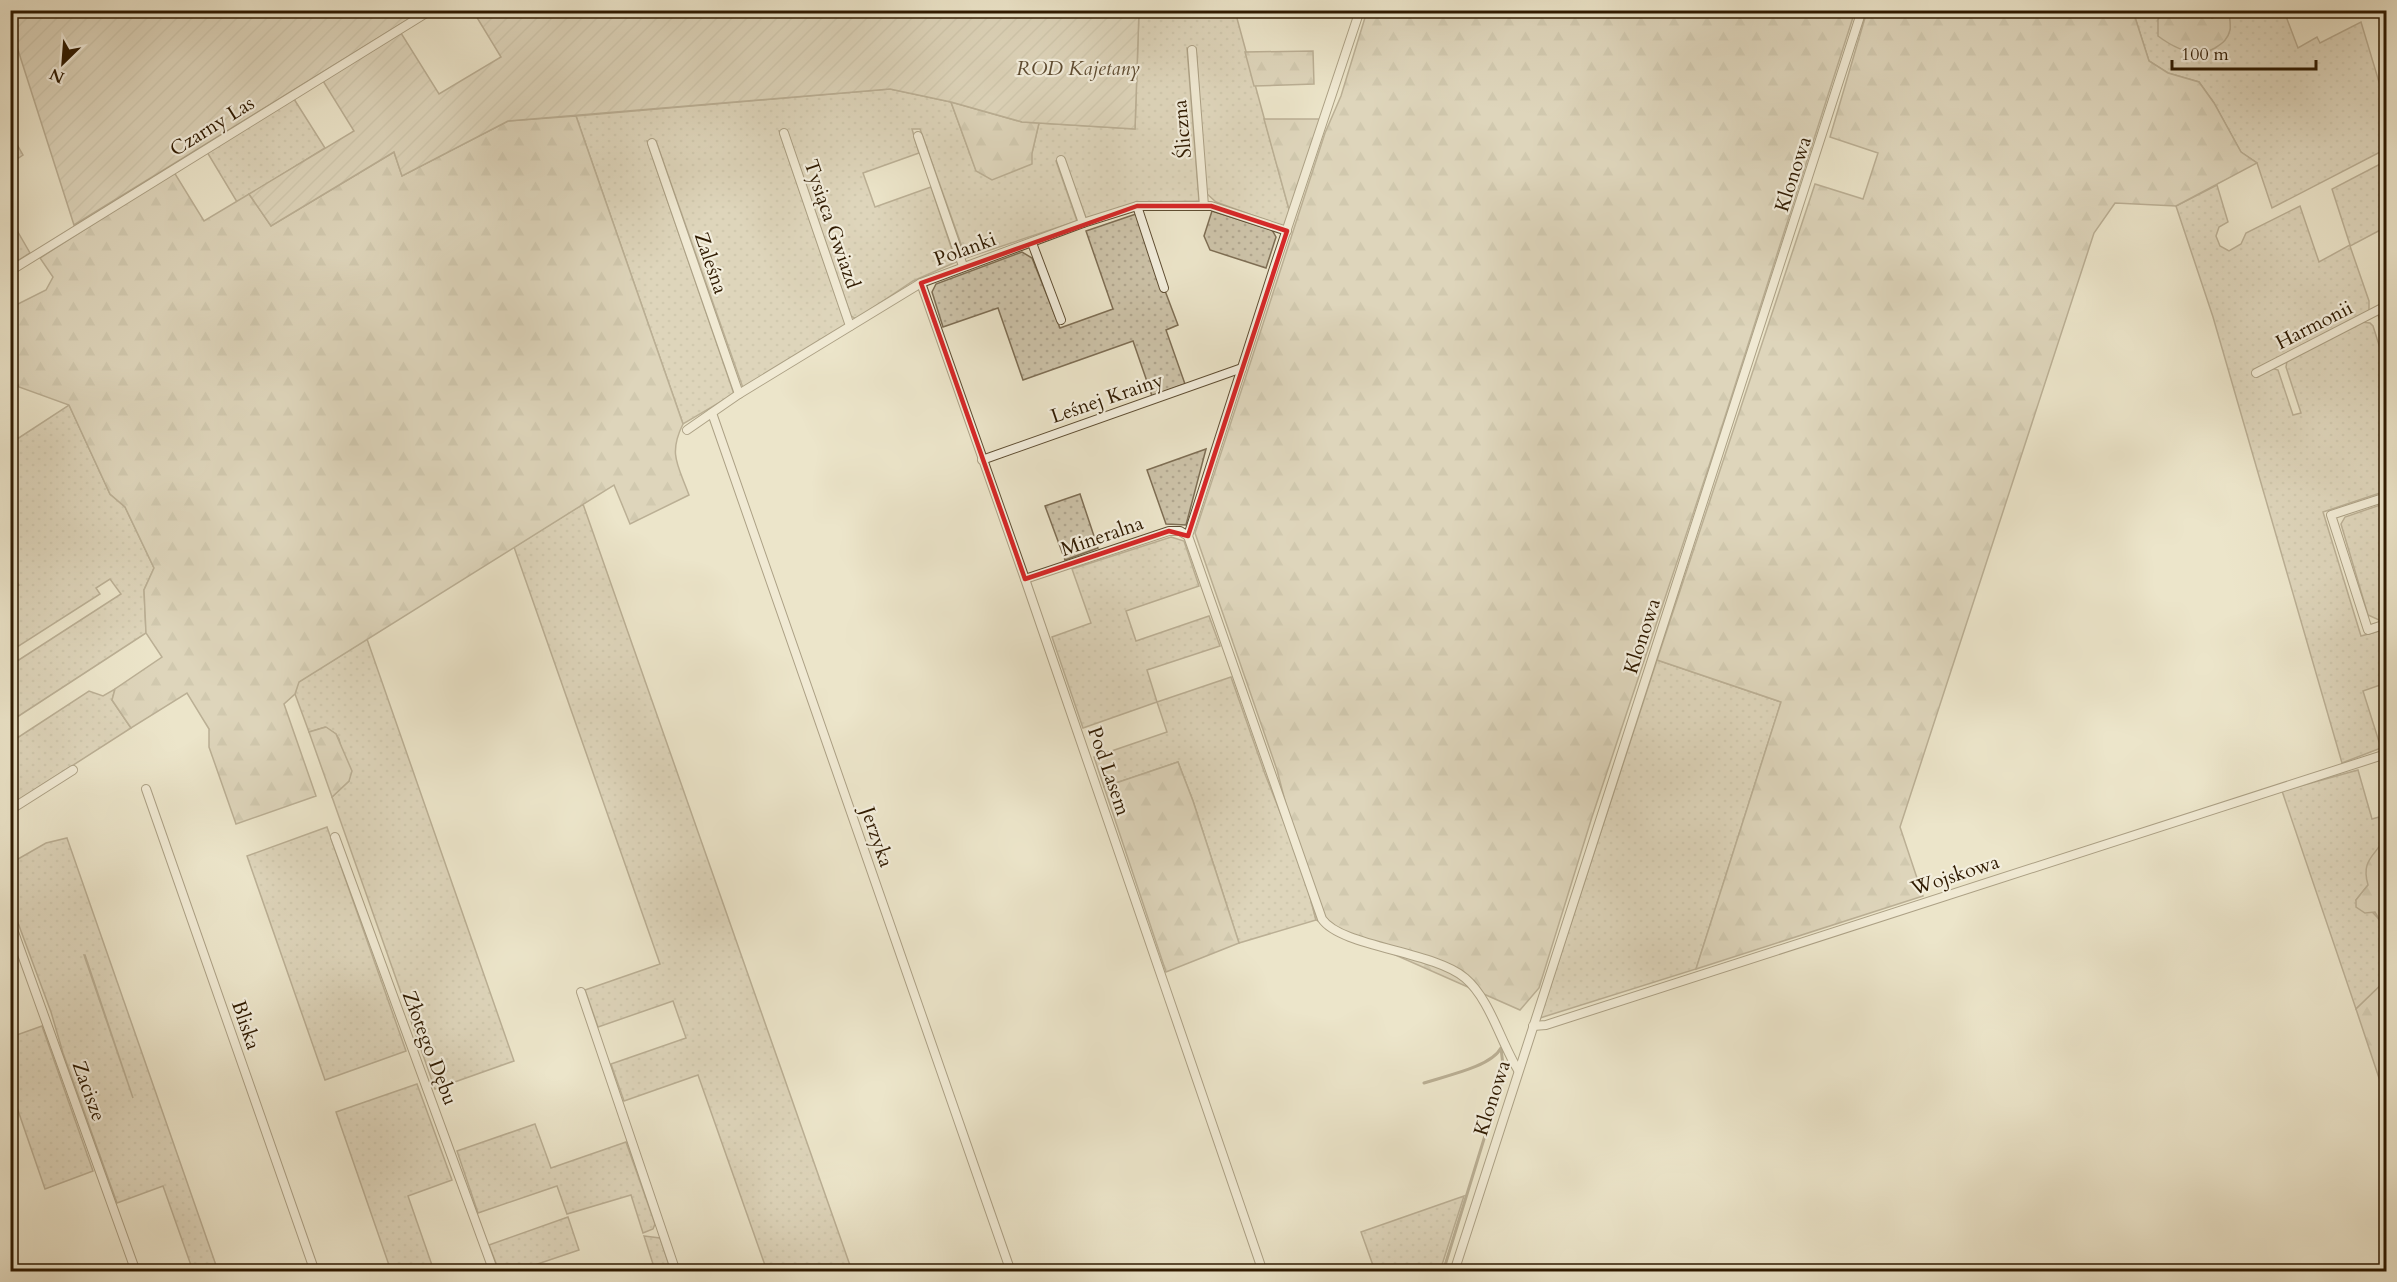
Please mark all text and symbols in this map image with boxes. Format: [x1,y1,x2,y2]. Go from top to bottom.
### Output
north arrow [33,33,93,93]
scale bar [2172,33,2316,71]
text: 100 m [2181,42,2229,67]
park label: ROD Kajetany [1016,55,1140,82]
text: N [46,63,68,89]
street label: Czarny Las [165,89,259,163]
street label: Śliczna [1166,98,1198,159]
street label: Klonowa [1768,133,1818,215]
street label: Tysiąca Gwiazd [797,156,867,293]
street label: Polanki [930,225,1000,273]
street label: Zaleśna [688,228,734,298]
street label: Harmonii [2271,294,2357,356]
street label: Leśnej Krainy [1047,366,1167,430]
street label: Mineralna [1057,509,1147,563]
street label: Klonowa [1617,595,1667,677]
street label: Pod Lasem [1081,723,1137,819]
street label: Jerzyka [853,800,900,871]
street label: Wojskowa [1906,848,2003,902]
street label: Złotego Dębu [396,987,464,1109]
street label: Bliska [225,997,267,1054]
street label: Zacisze [66,1057,112,1125]
street label: Klonowa [1467,1057,1517,1139]

